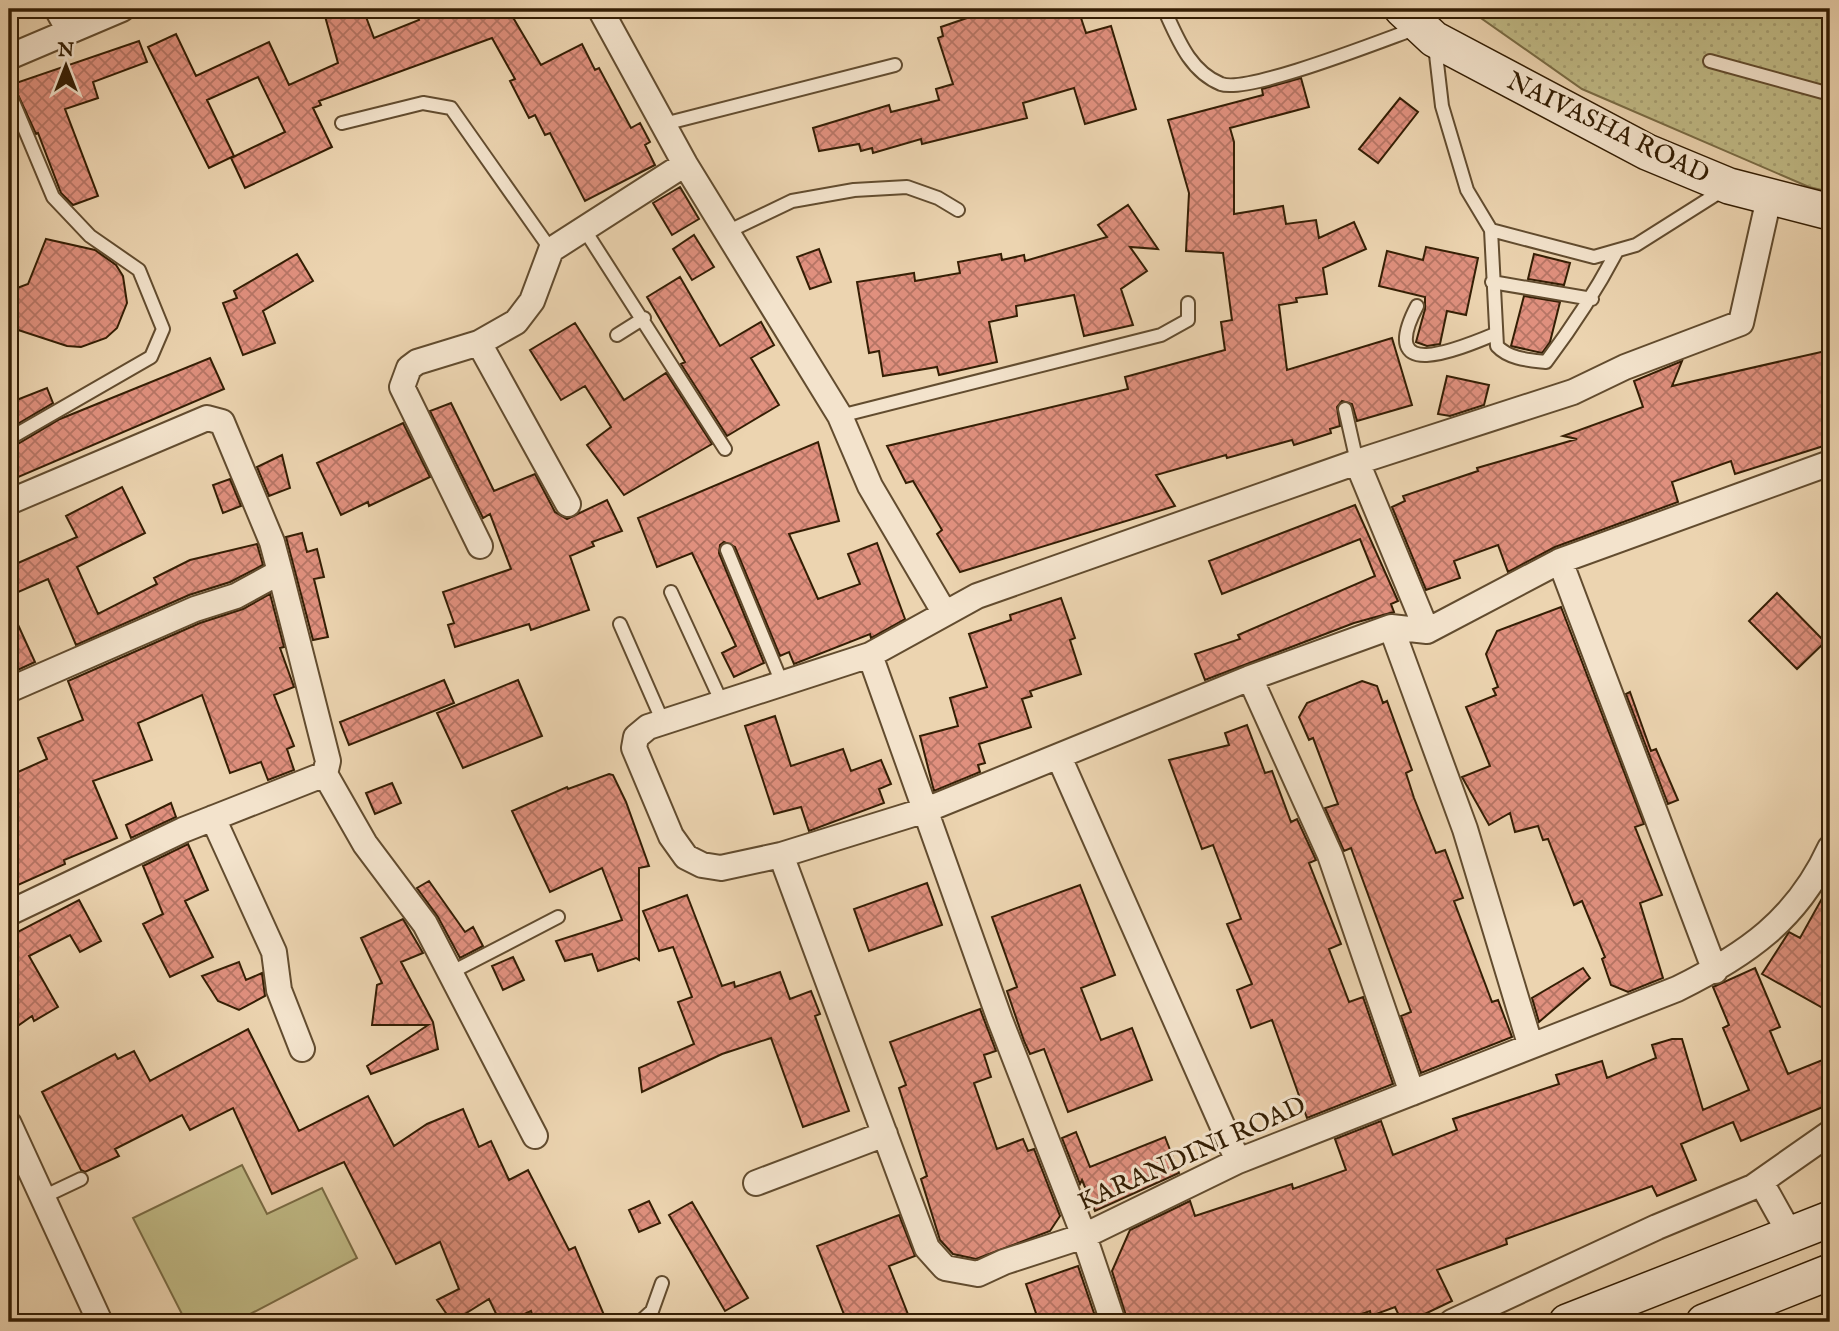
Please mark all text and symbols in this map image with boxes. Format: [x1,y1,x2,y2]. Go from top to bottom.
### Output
north arrow [32,32,102,102]
text: N [57,39,75,63]
street label: NAIVASHA ROAD [1501,65,1715,191]
street label: KARANDINI ROAD [1073,1089,1311,1219]

